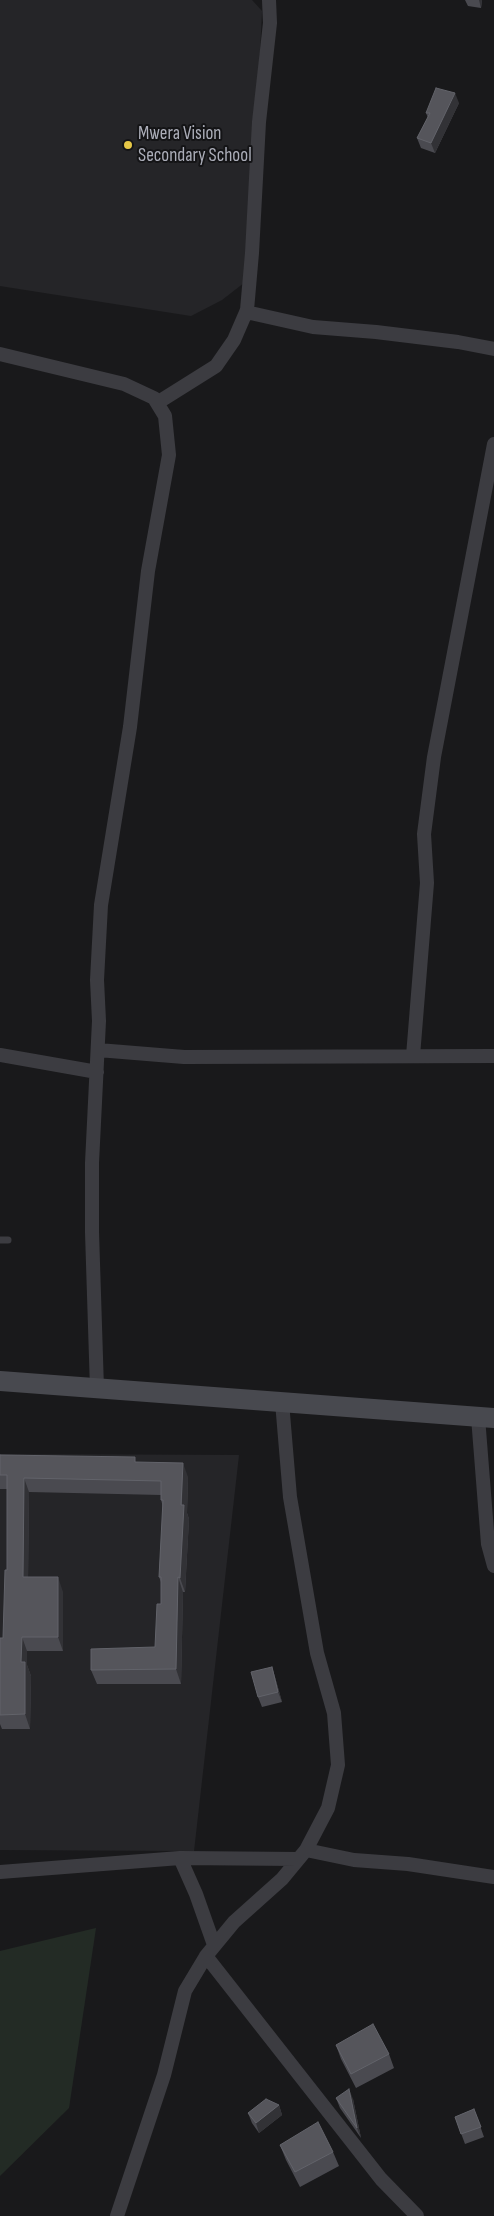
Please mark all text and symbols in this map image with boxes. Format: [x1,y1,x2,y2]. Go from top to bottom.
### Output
place label: Mwera Vision Secondary School [138,123,252,167]
marker: Mwera Vision Secondary School [122,139,134,151]

